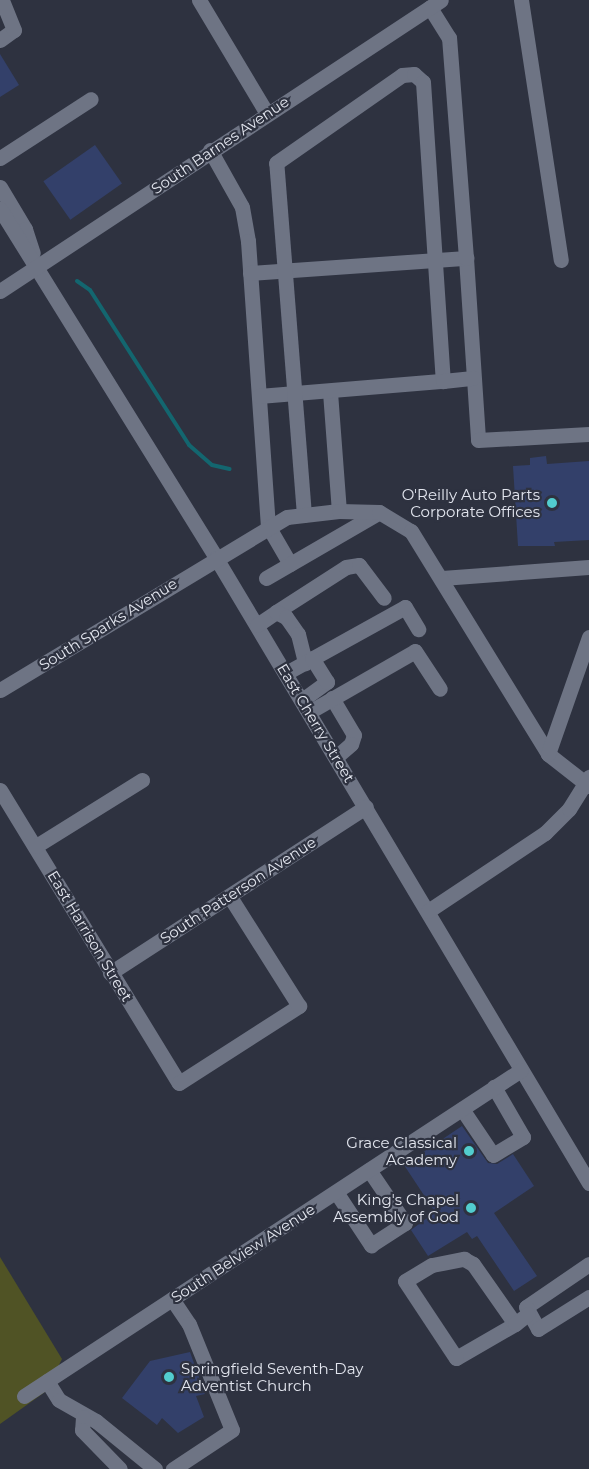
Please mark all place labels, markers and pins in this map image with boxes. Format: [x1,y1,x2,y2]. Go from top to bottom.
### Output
place label: O'Reilly Auto Parts Corporate Offices [402,485,540,520]
marker: O'Reilly Auto Parts Corporate Offices [545,496,559,510]
place label: Grace Classical Academy [346,1133,457,1168]
marker: Grace Classical Academy [462,1144,476,1158]
place label: King's Chapel Assembly of God [333,1190,459,1225]
marker: King's Chapel Assembly of God [464,1201,478,1215]
place label: Springfield Seventh-Day Adventist Church [181,1359,363,1394]
marker: Springfield Seventh-Day Adventist Church [162,1370,176,1384]

